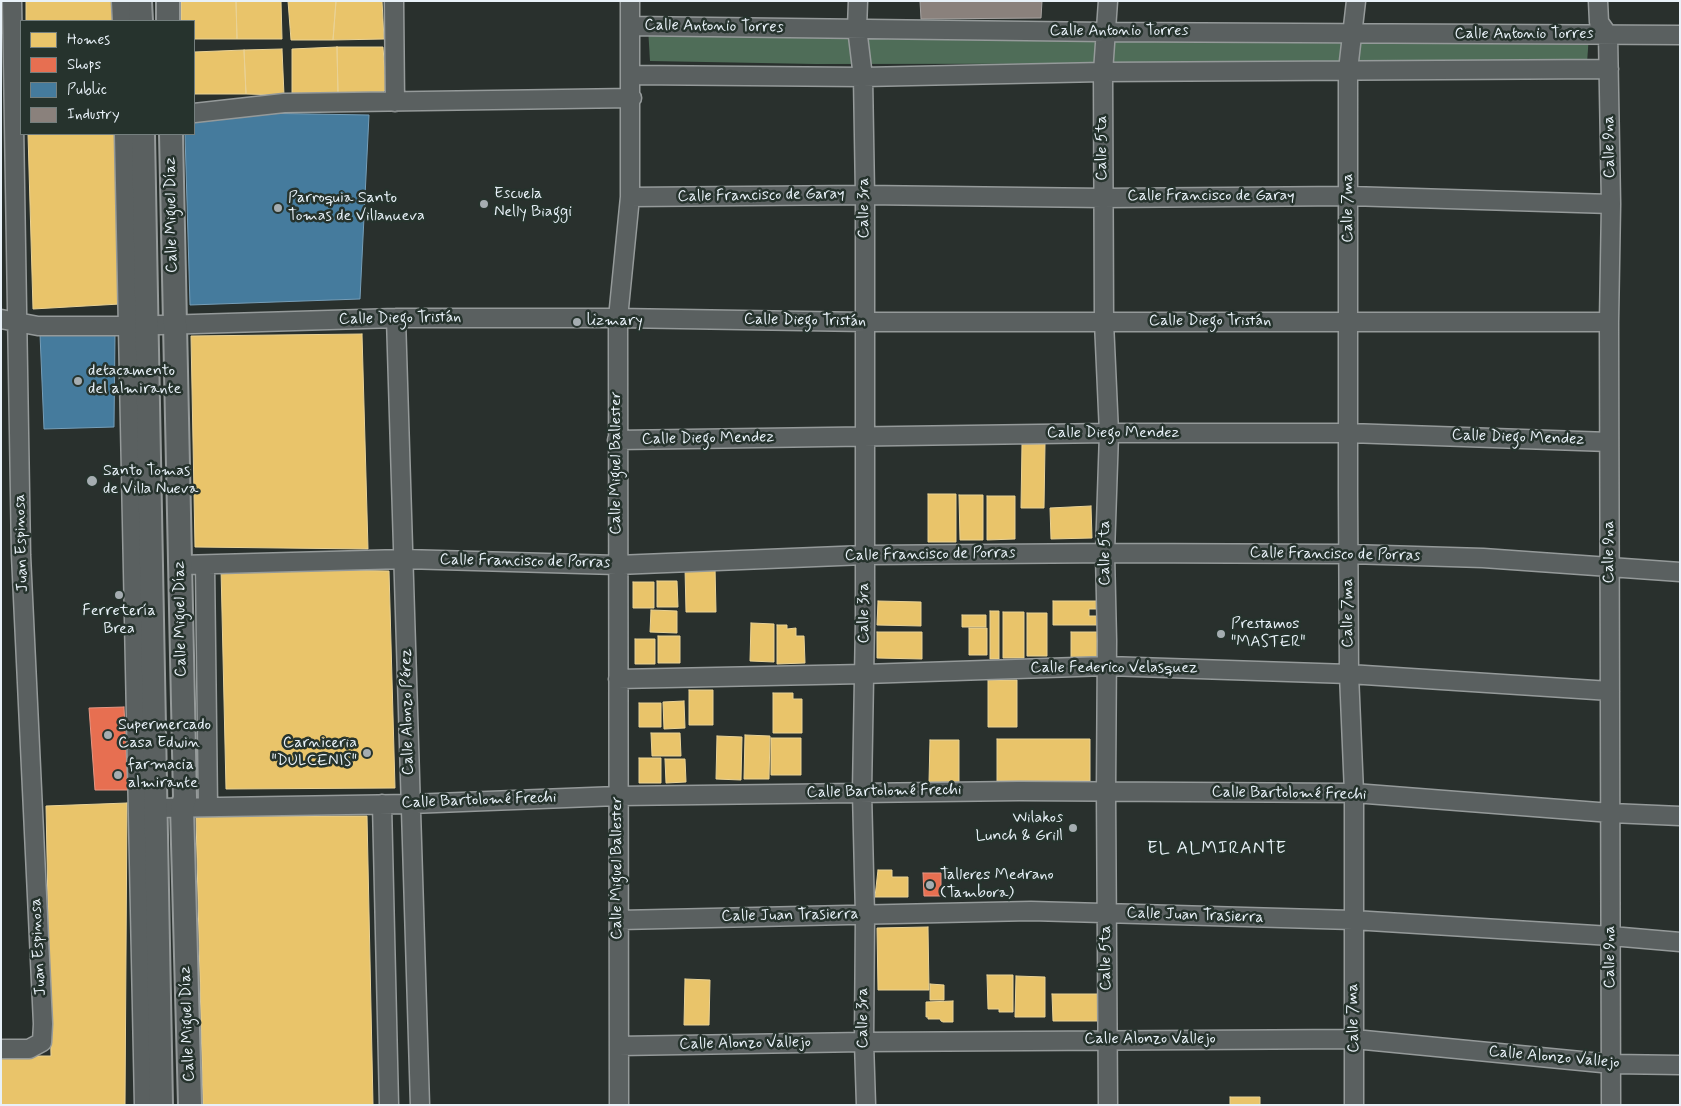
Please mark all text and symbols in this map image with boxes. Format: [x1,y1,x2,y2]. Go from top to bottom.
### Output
street label: Calle Antonio Torres [644,16,784,38]
legend [20,20,195,135]
street label: Calle Antonio Torres [1049,22,1189,42]
street label: Calle Antonio Torres [1454,25,1594,45]
text: Homes [67,30,110,50]
text: Shops [67,55,101,75]
text: Public [67,80,107,100]
text: Industry [67,105,120,125]
street label: Calle 5ta [1093,115,1113,181]
street label: Calle 9na [1600,115,1620,179]
street label: Calle Miguel Díaz [161,157,183,273]
street label: Calle 7ma [1339,173,1359,243]
street label: Calle 3ra [855,178,875,238]
place label: Escuela Nelly Biaggi [494,185,572,223]
street label: Calle Francisco de Garay [677,185,845,207]
street label: Calle Francisco de Garay [1127,187,1295,207]
place label: Parroquia Santo Tomas de Villanueva [288,189,425,227]
marker: Escuela Nelly Biaggi [478,198,490,210]
marker: Parroquia Santo Tomas de Villanueva [272,202,284,214]
street label: Calle Diego Tristán [339,308,461,330]
street label: Calle Diego Tristán [744,310,866,332]
place label: lizmary [587,312,643,332]
street label: Calle Diego Tristán [1149,312,1271,332]
marker: lizmary [571,316,583,328]
place label: detacamento del almirante [88,362,181,400]
marker: detacamento del almirante [72,375,84,387]
street label: Calle Miguel Ballester [607,391,627,535]
street label: Calle Diego Mendez [1047,424,1179,444]
street label: Calle Diego Mendez [1451,426,1585,450]
street label: Calle Diego Mendez [641,428,775,450]
place label: Santo Tomas de Villa Nueva [103,462,198,500]
marker: Santo Tomas de Villa Nueva [85,474,99,488]
street label: Juan Espinosa [11,494,33,592]
street label: Calle 5ta [1096,520,1116,586]
street label: Calle 9na [1600,521,1620,583]
street label: Calle Francisco de Porras [844,544,1016,566]
street label: Calle Francisco de Porras [1249,544,1421,566]
street label: Calle Francisco de Porras [439,551,611,573]
street label: Calle Miguel Díaz [170,561,192,677]
street label: Calle 7ma [1339,578,1359,648]
street label: Calle 3ra [855,583,875,643]
marker: Ferretería Brea [113,589,125,601]
place label: Ferretería Brea [82,602,156,640]
place label: Prestamos "MASTER" [1231,615,1306,653]
marker: Prestamos "MASTER" [1215,628,1227,640]
street label: Calle Alonzo Pérez [397,648,419,776]
street label: Calle Federico Velasquez [1030,659,1198,679]
place label: Supermercado Casa Edwin [118,716,211,754]
marker: Supermercado Casa Edwin [102,729,114,741]
place label: Carniceria "DULCENIS" [271,734,357,772]
marker: Carniceria "DULCENIS" [361,747,373,759]
place label: farmacia almirante [128,756,198,794]
marker: farmacia almirante [112,769,124,781]
street label: Calle Bartolomé Frechi [806,781,962,803]
street label: Calle Bartolomé Frechi [1211,783,1367,805]
street label: Calle Bartolomé Frechi [401,789,557,813]
street label: Calle Miguel Ballester [608,796,628,940]
place label: Wilakos Lunch & Grill [976,809,1063,847]
marker: Wilakos Lunch & Grill [1067,822,1079,834]
district label: EL ALMIRANTE [1142,838,1292,860]
place label: Talleres Medrano (Tambora) [940,866,1054,904]
marker: Talleres Medrano (Tambora) [924,879,936,891]
street label: Juan Espinosa [27,897,51,997]
street label: Calle Juan Trasierra [1126,904,1264,928]
street label: Calle Juan Trasierra [721,905,859,927]
street label: Calle 5ta [1097,925,1117,991]
street label: Calle 9na [1601,926,1621,988]
street label: Calle Miguel Díaz [176,966,200,1082]
street label: Calle 7ma [1344,983,1364,1053]
street label: Calle 3ra [854,988,874,1048]
street label: Calle Alonzo Vallejo [1084,1030,1216,1050]
street label: Calle Alonzo Vallejo [679,1033,811,1055]
street label: Calle Alonzo Vallejo [1488,1043,1620,1073]

